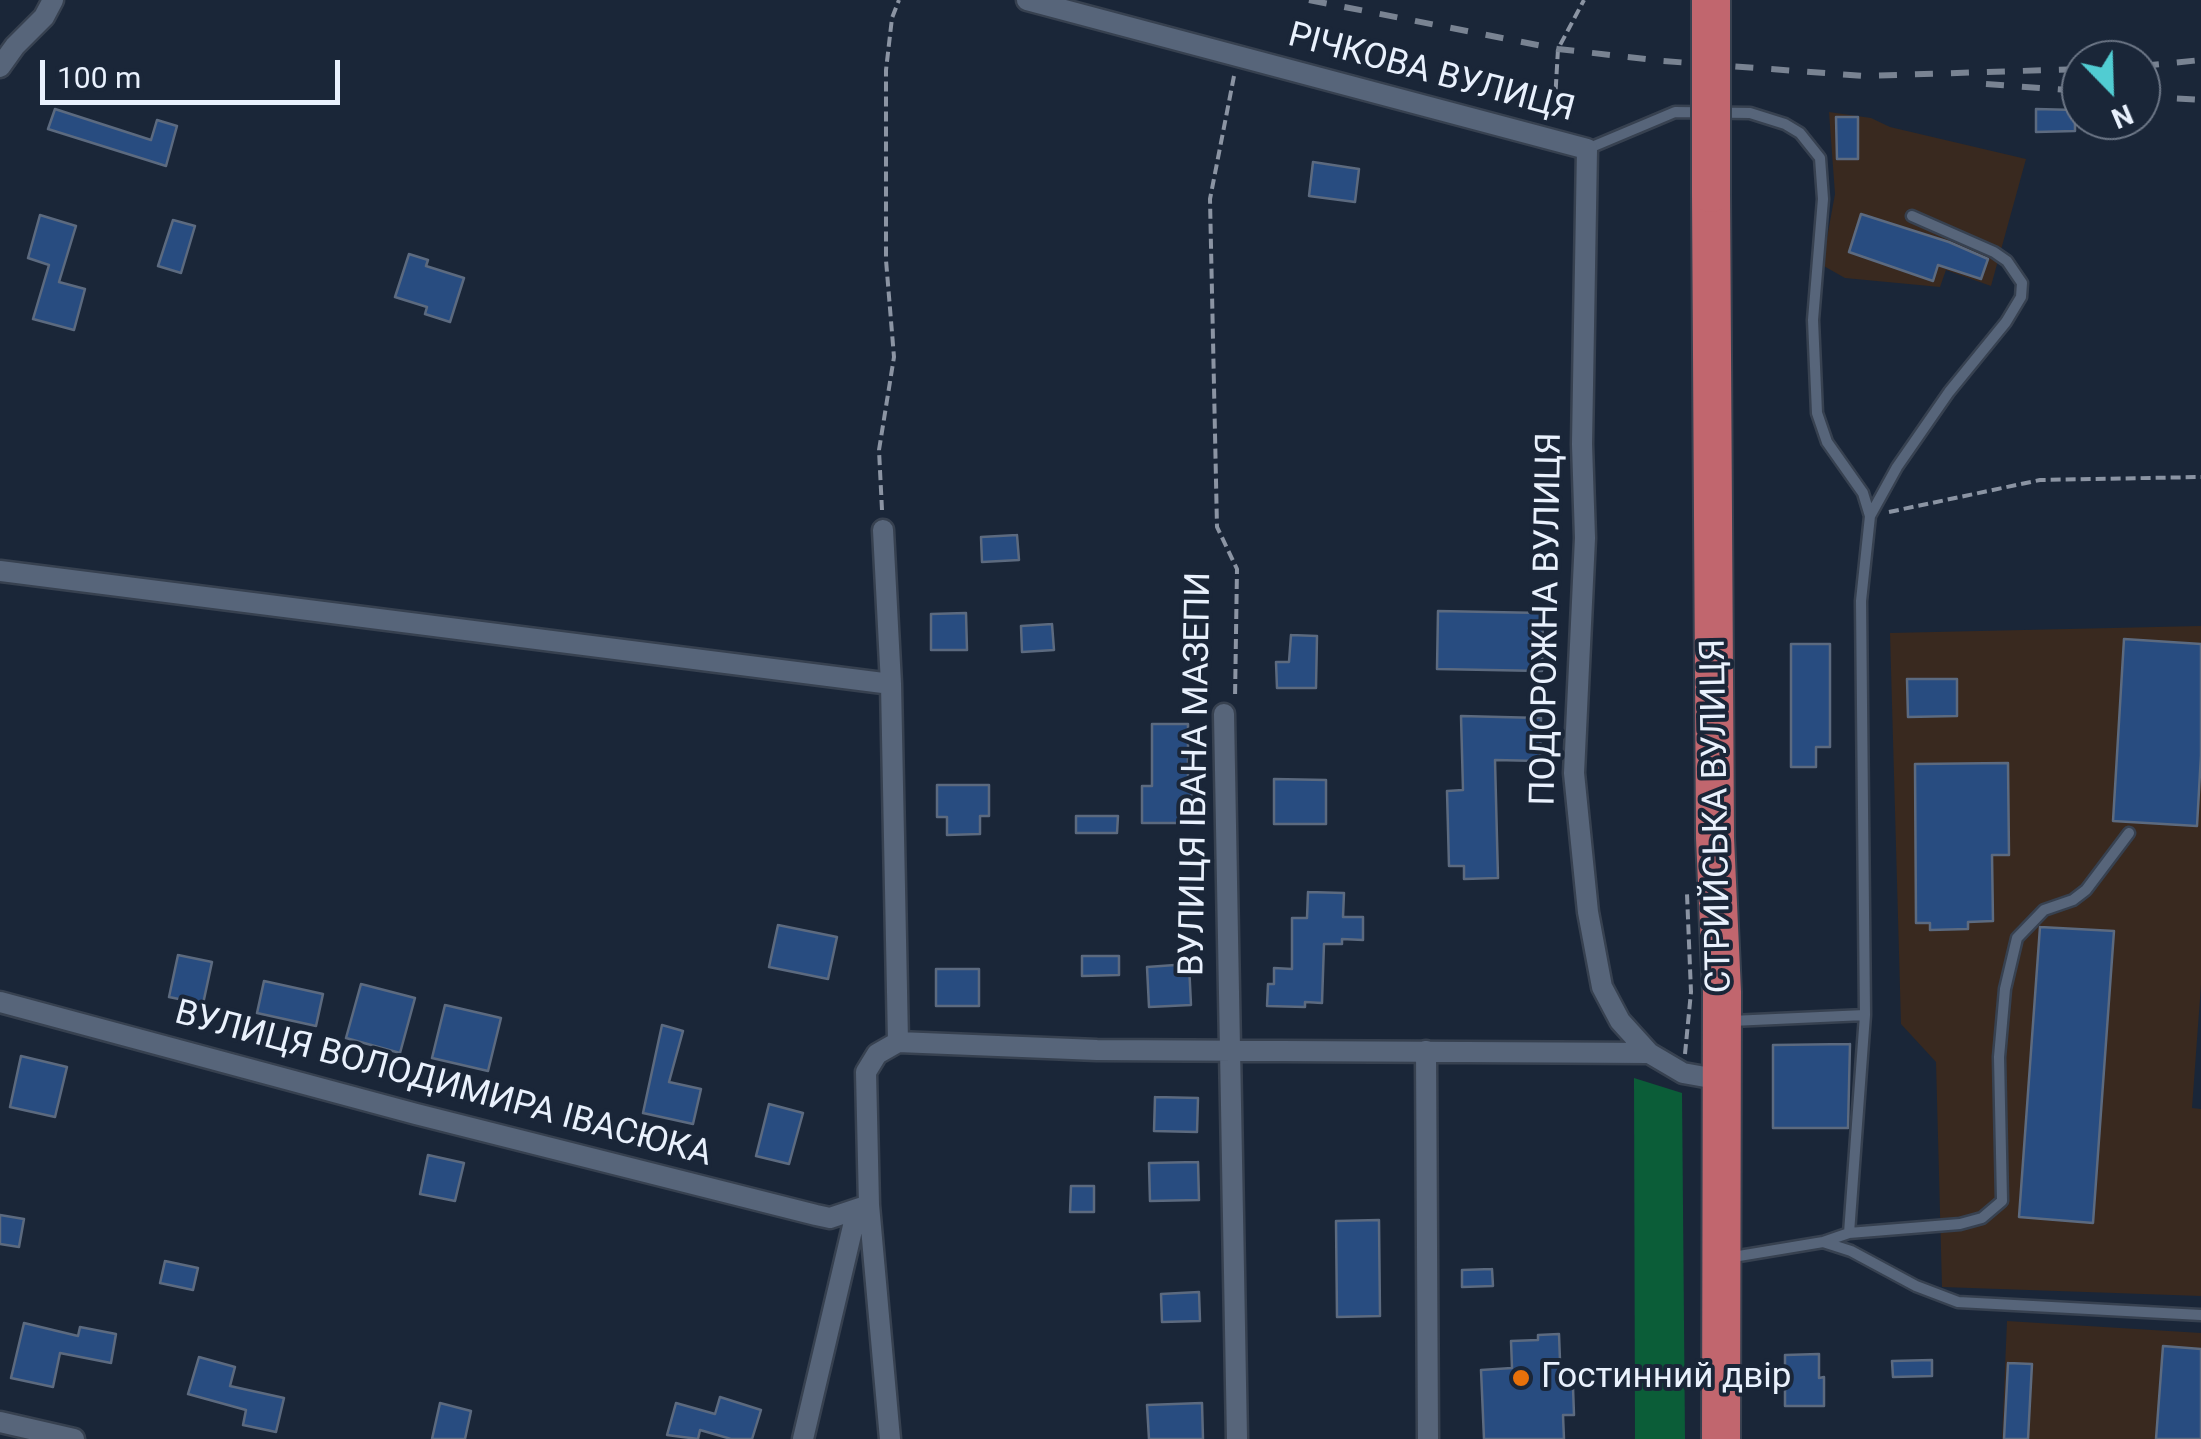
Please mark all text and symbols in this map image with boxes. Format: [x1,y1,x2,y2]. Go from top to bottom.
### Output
street label: РІЧКОВА ВУЛИЦЯ [1283,16,1579,132]
scale bar [45,40,345,102]
north arrow [2061,40,2161,140]
text: 100 m [57,60,141,95]
text: N [2107,97,2138,135]
street label: ПОДОРОЖНА ВУЛИЦЯ [1524,432,1572,806]
street label: ВУЛИЦЯ ІВАНА МАЗЕПИ [1172,572,1222,976]
street label: СТРИЙСЬКА ВУЛИЦЯ [1694,639,1742,993]
street label: ВУЛИЦЯ ВОЛОДИМИРА ІВАСЮКА [170,993,716,1177]
place label: Гостинний двір [1541,1357,1791,1399]
marker: Гостинний двір [1510,1367,1532,1389]

